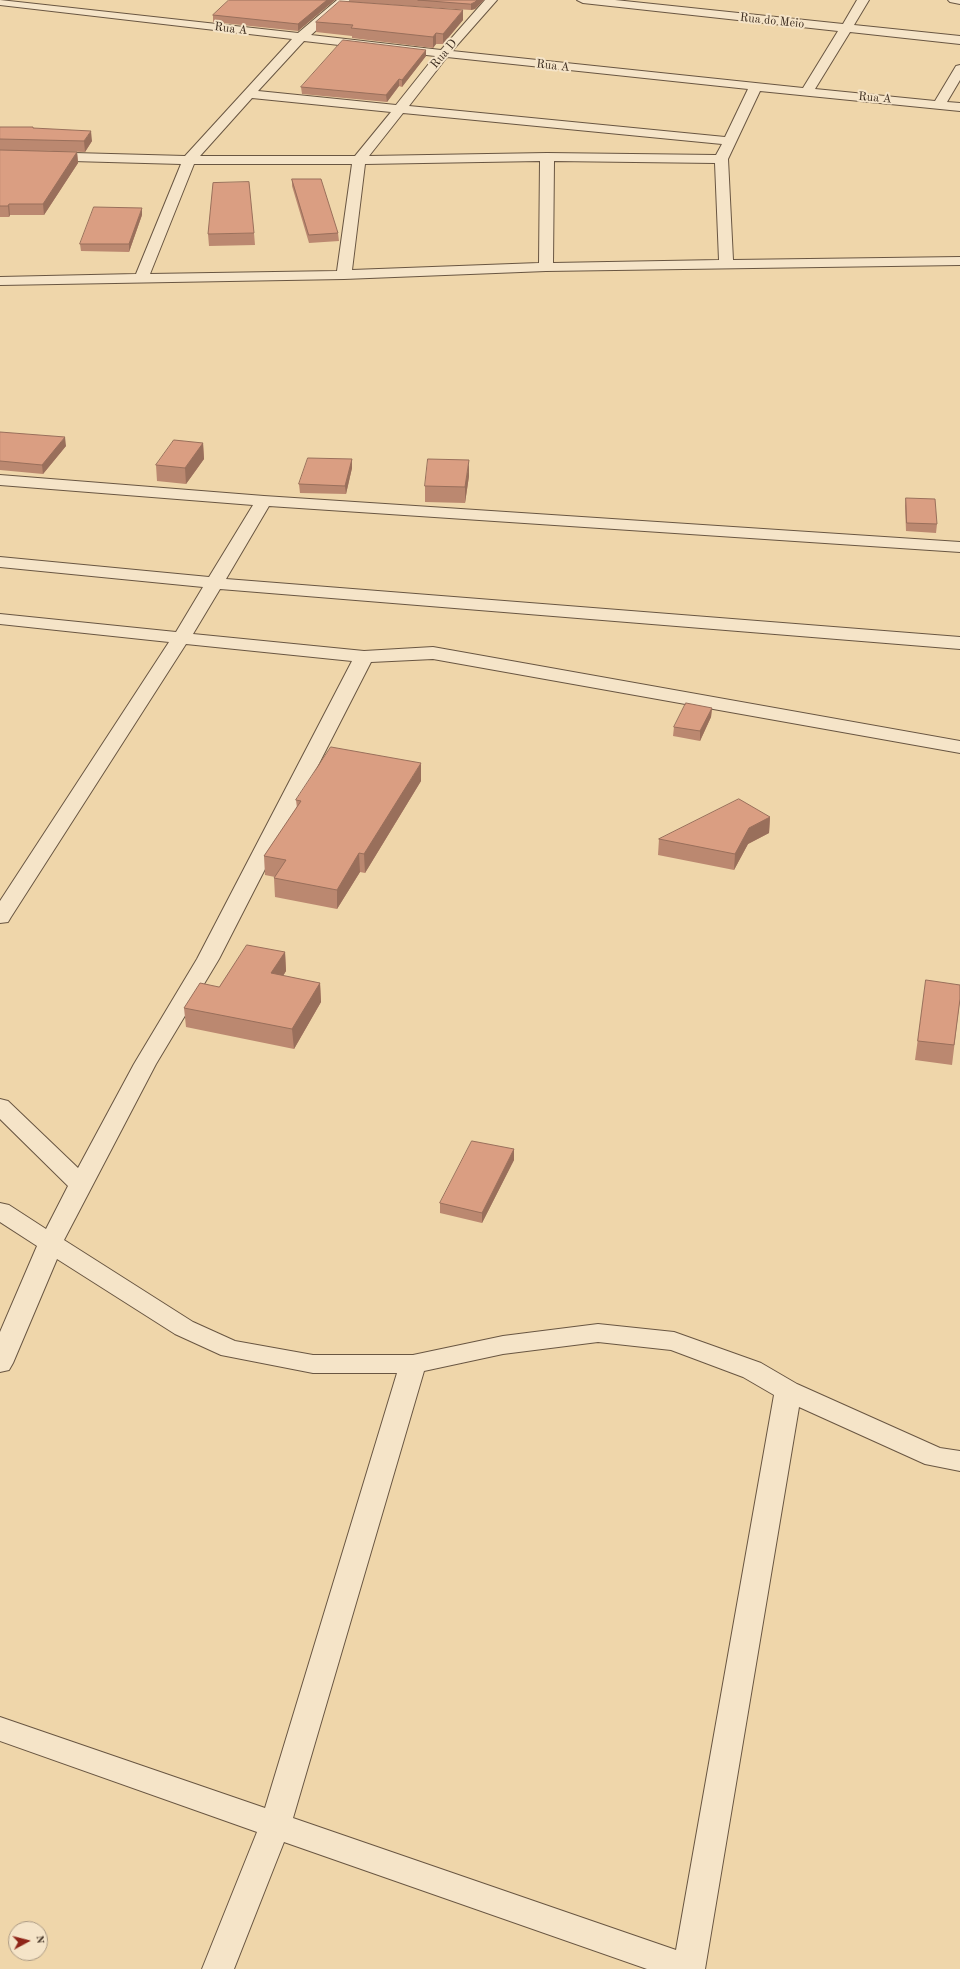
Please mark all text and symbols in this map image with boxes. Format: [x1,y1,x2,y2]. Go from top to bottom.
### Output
street label: Rua do Meio [739,10,805,32]
street label: Rua A [214,20,248,38]
street label: Rua D [428,36,460,72]
street label: Rua A [536,57,570,75]
street label: Rua A [858,89,892,107]
north arrow [8,1921,48,1961]
text: N [33,1935,45,1944]

